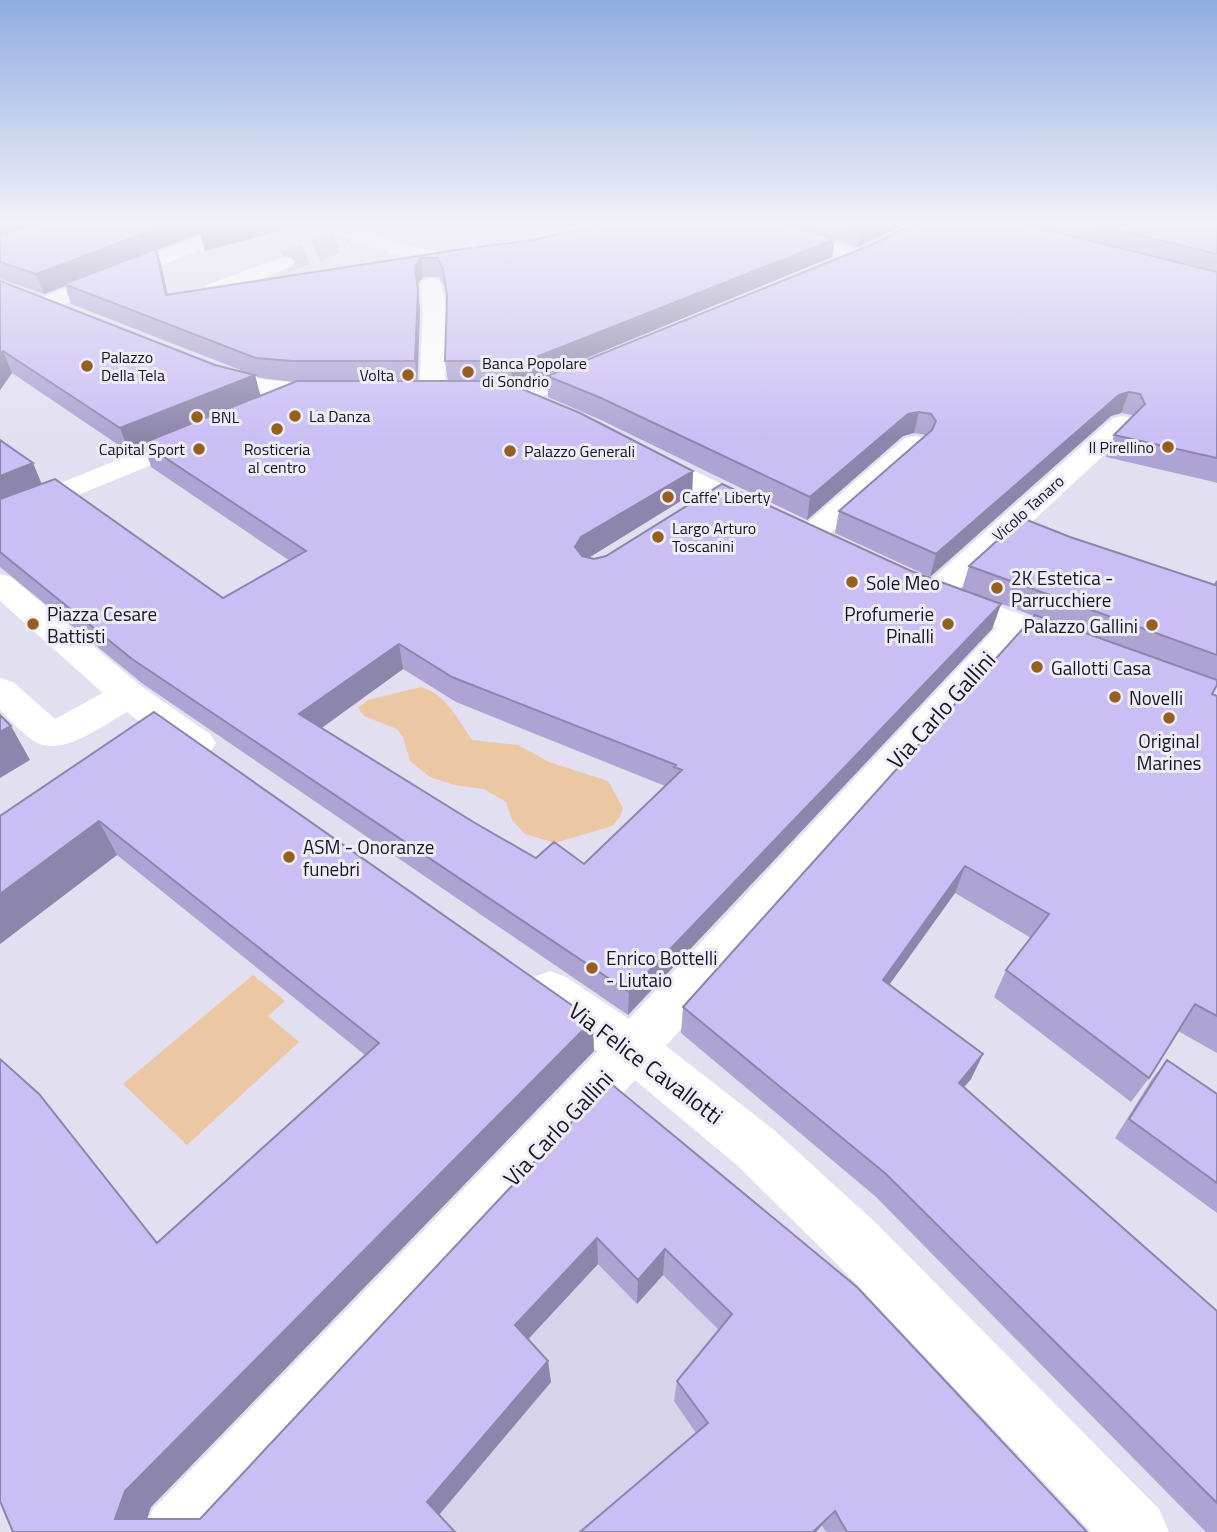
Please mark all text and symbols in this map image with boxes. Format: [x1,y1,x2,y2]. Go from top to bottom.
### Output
place label: Palazzo Della Tela [101,345,165,387]
place label: Banca Popolare di Sondrio [482,351,587,393]
marker: Palazzo Della Tela [79,358,95,374]
place label: Volta [359,363,394,387]
marker: Banca Popolare di Sondrio [460,364,476,380]
marker: Volta [400,367,416,383]
place label: La Danza [309,404,370,428]
place label: BNL [211,405,240,429]
marker: La Danza [287,408,303,424]
marker: BNL [189,409,205,425]
marker: Rosticeria al centro [269,421,285,437]
place label: Il Pirellino [1088,435,1154,459]
place label: Capital Sport [99,437,185,461]
place label: Rosticeria al centro [244,437,310,479]
place label: Palazzo Generali [524,439,635,463]
marker: Il Pirellino [1160,439,1176,455]
marker: Capital Sport [191,441,207,457]
marker: Palazzo Generali [502,443,518,459]
street label: Vicolo Tanaro [987,469,1069,547]
place label: Caffe' Liberty [682,485,771,509]
marker: Caffe' Liberty [660,489,676,505]
place label: Largo Arturo Toscanini [672,516,756,558]
marker: Largo Arturo Toscanini [650,529,666,545]
place label: 2K Estetica - Parrucchiere [1011,563,1113,614]
place label: Sole Meo [866,568,940,597]
marker: Sole Meo [844,574,860,590]
marker: 2K Estetica - Parrucchiere [989,580,1005,596]
place label: Piazza Cesare Battisti [47,599,157,650]
place label: Profumerie Pinalli [844,599,934,650]
place label: Palazzo Gallini [1023,611,1138,640]
marker: Piazza Cesare Battisti [25,616,41,632]
marker: Profumerie Pinalli [940,616,956,632]
marker: Palazzo Gallini [1144,617,1160,633]
street label: Via Carlo Gallini [878,643,1004,777]
place label: Gallotti Casa [1051,653,1151,682]
marker: Gallotti Casa [1029,659,1045,675]
place label: Novelli [1129,683,1183,712]
marker: Novelli [1107,689,1123,705]
marker: Original Marines [1161,710,1177,726]
place label: Original Marines [1137,726,1202,777]
place label: ASM - Onoranze funebri [303,832,434,883]
marker: ASM - Onoranze funebri [281,849,297,865]
place label: Enrico Bottelli - Liutaio [606,943,717,994]
marker: Enrico Bottelli - Liutaio [584,960,600,976]
street label: Via Felice Cavallotti [561,993,731,1133]
street label: Via Carlo Gallini [495,1062,621,1194]

